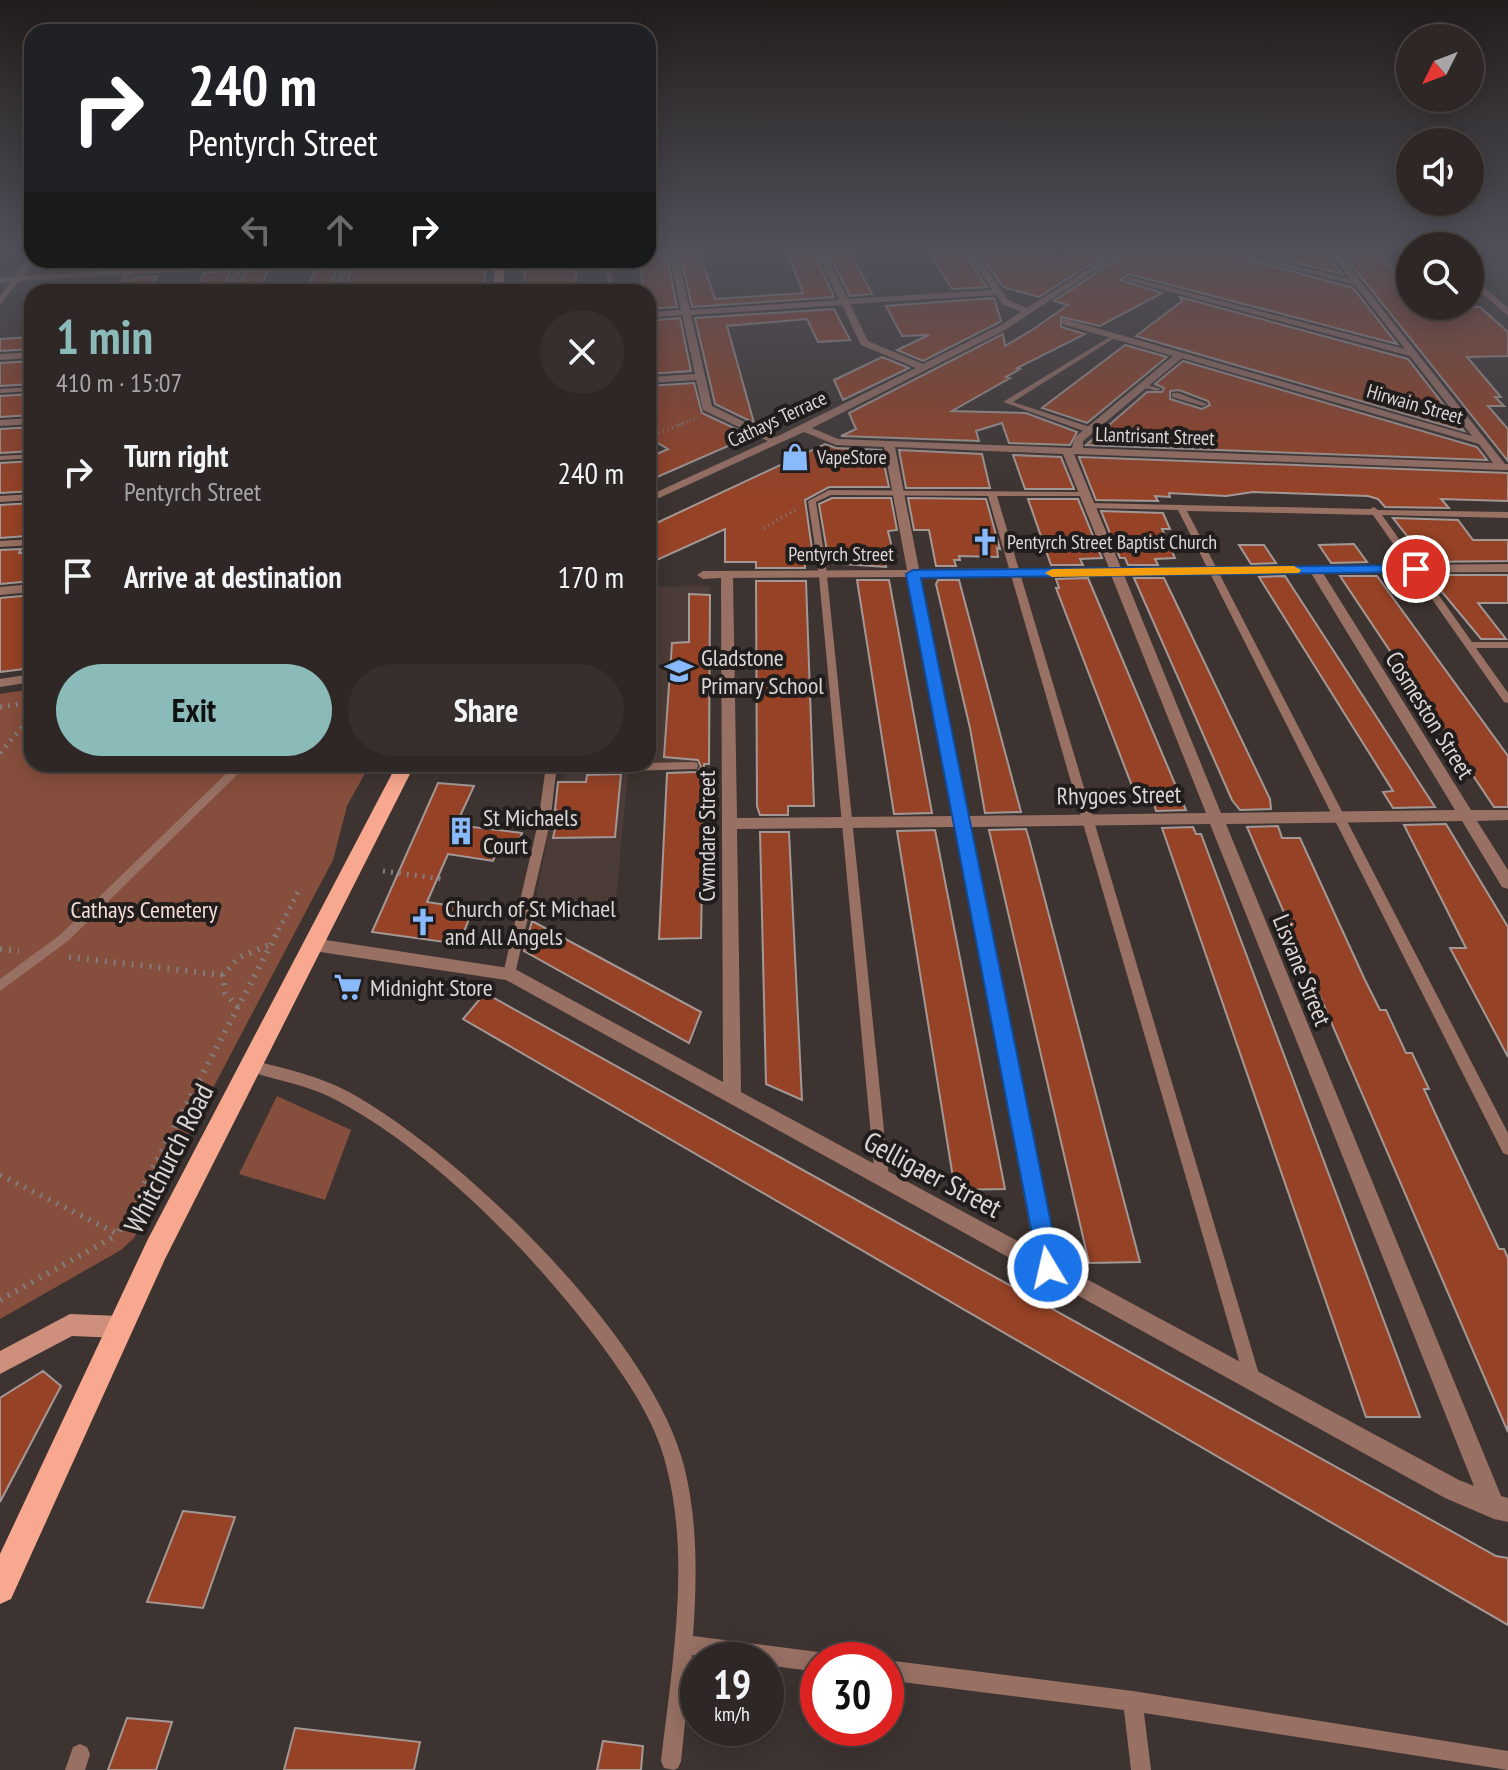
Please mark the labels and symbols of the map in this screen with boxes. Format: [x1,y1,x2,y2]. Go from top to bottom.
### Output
north arrow [1396,24,1484,112]
street label: Hirwain Street [1364,378,1467,430]
street label: Cathays Terrace [723,385,831,453]
street label: Llantrisant Street [1095,421,1216,451]
shop icon: VapeStore [780,442,810,472]
place label: VapeStore [816,444,887,470]
church icon: Pentyrch Street Baptist Church [970,527,1000,557]
place label: Pentyrch Street Baptist Church [1007,529,1217,555]
pin [1382,535,1450,603]
street label: Pentyrch Street [788,541,894,567]
place label: Gladstone Primary School [701,642,824,701]
street label: Cosmeston Street [1379,646,1482,785]
school or university icon: Gladstone Primary School [664,656,694,686]
street label: Cwmdare Street [691,770,722,902]
street label: Rhygoes Street [1056,778,1182,812]
place label: St Michaels Court [483,802,578,861]
building icon: St Michaels Court [446,816,476,846]
place label: Church of St Michael and All Angels [445,893,616,952]
park label: Cathays Cemetery [71,894,217,925]
church icon: Church of St Michael and All Angels [408,907,438,937]
street label: Lisvane Street [1266,910,1339,1031]
supermarket icon: Midnight Store [333,972,363,1002]
place label: Midnight Store [370,972,493,1003]
street label: Whitchurch Road [115,1077,221,1239]
street label: Gelligaer Street [858,1122,1009,1226]
position arrow [1006,1226,1090,1310]
speed limit sign: 30 [800,1642,904,1746]

